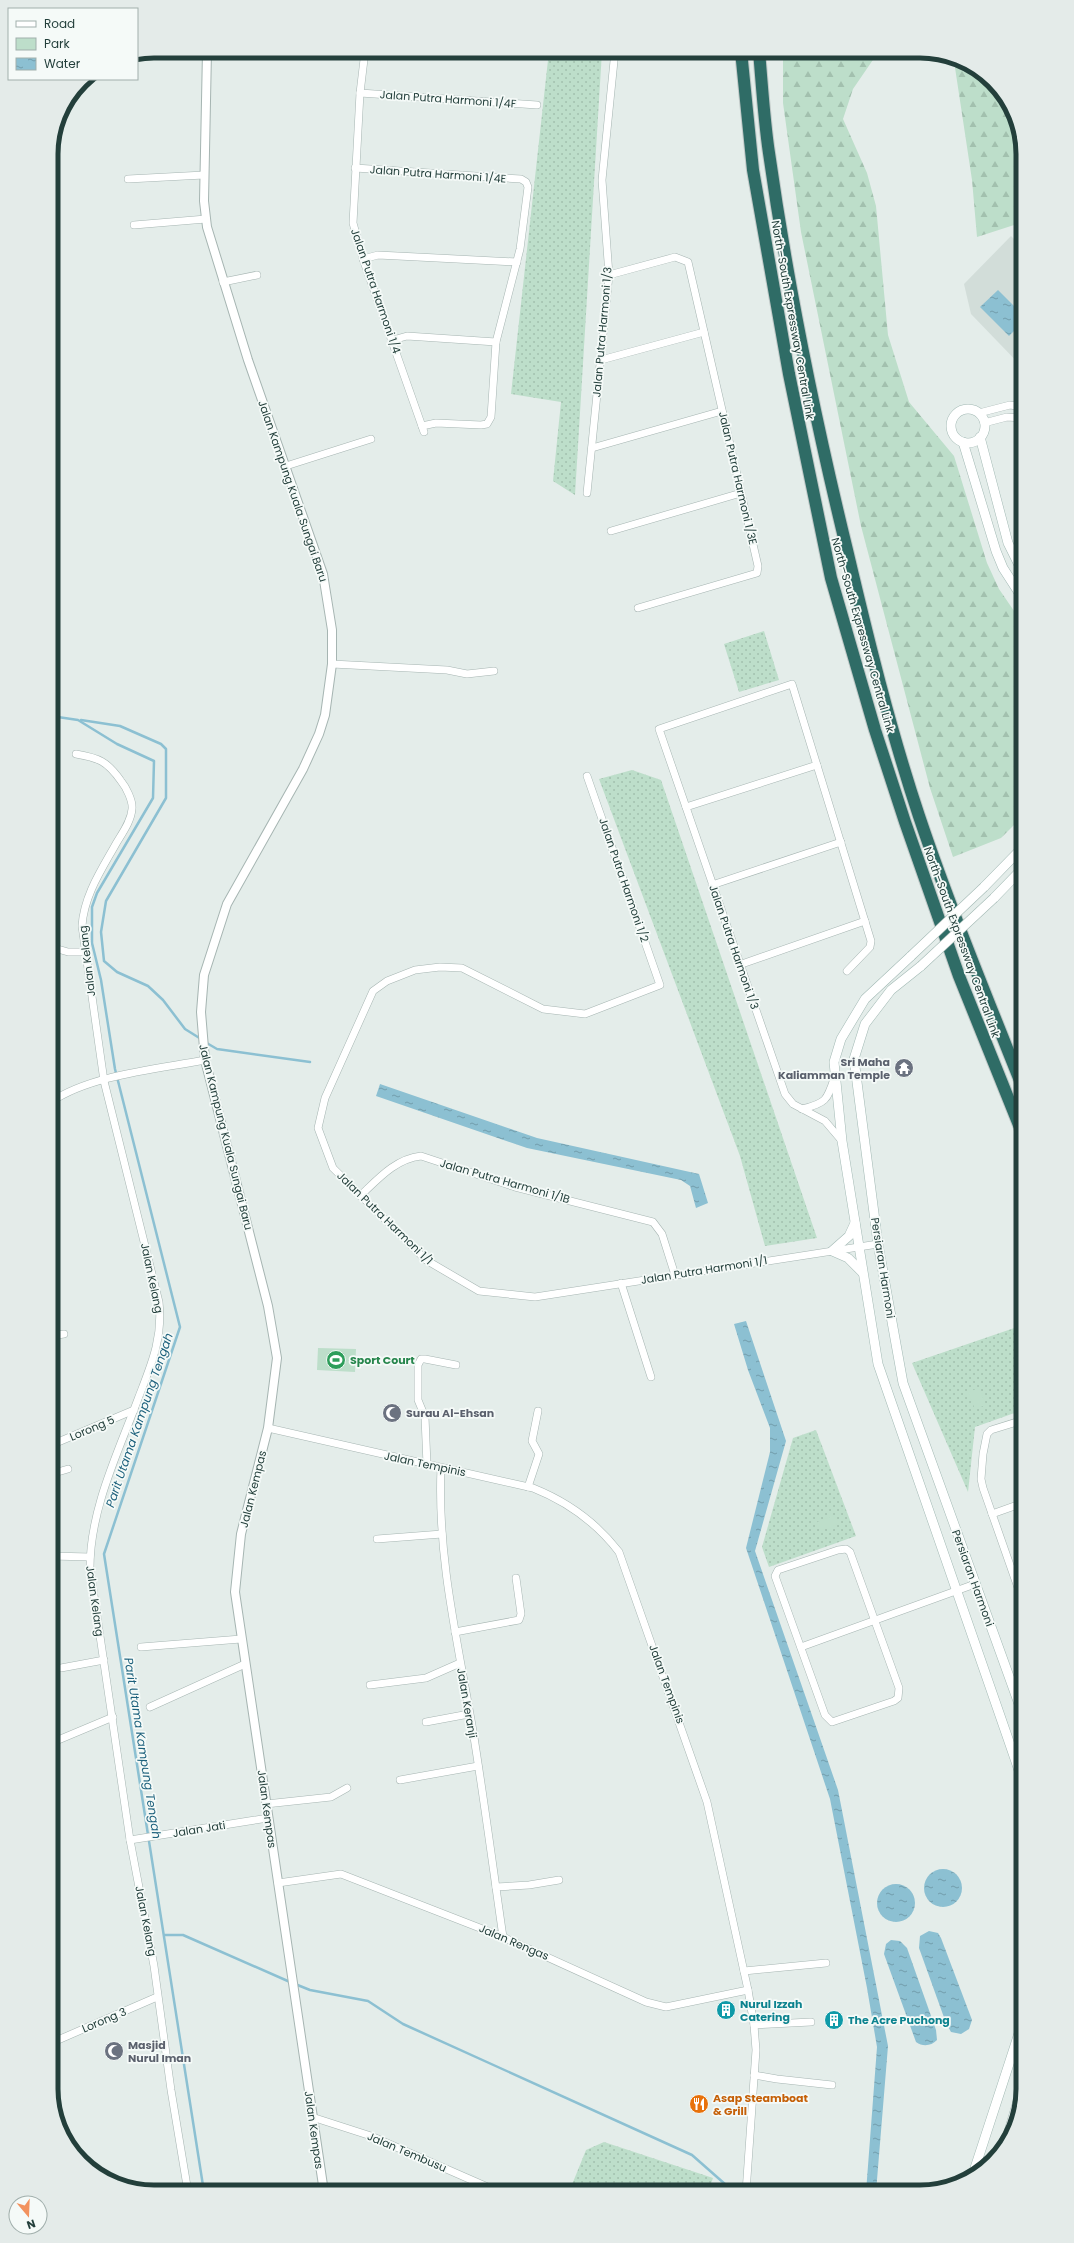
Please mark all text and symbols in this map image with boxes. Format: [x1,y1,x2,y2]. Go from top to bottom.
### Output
legend [8,8,138,80]
text: Road [44,15,75,32]
text: Park [44,35,71,52]
text: Water [44,55,81,72]
street label: Jalan Putra Harmoni 1/4F [379,86,517,112]
street label: Jalan Putra Harmoni 1/4E [369,161,507,187]
street label: North–South Expressway Central Link [768,219,818,421]
street label: Jalan Putra Harmoni 1/4 [347,226,405,356]
street label: Jalan Putra Harmoni 1/3 [588,266,616,398]
street label: Jalan Kampung Kuala Sungai Baru [254,398,332,584]
street label: Jalan Putra Harmoni 1/3E [715,410,761,546]
street label: North–South Expressway Central Link [827,536,899,735]
street label: Jalan Putra Harmoni 1/2 [595,816,653,944]
street label: North–South Expressway Central Link [920,844,1004,1040]
street label: Jalan Putra Harmoni 1/3 [705,883,763,1011]
street label: Jalan Kelang [75,925,99,997]
street label: Jalan Kampung Kuala Sungai Baru [195,1042,257,1232]
place label: Sri Maha Kaliamman Temple [778,1054,890,1083]
temple icon: Sri Maha Kaliamman Temple [893,1057,915,1079]
street label: Jalan Putra Harmoni 1/1B [438,1155,572,1207]
street label: Jalan Putra Harmoni 1/1 [333,1168,437,1268]
street label: Persiaran Harmoni [867,1216,899,1320]
street label: Jalan Kelang [137,1241,167,1315]
street label: Jalan Putra Harmoni 1/1 [640,1252,768,1288]
water label: Parit Utama Kampung Tengah [101,1331,177,1509]
sports icon: Sport Court [325,1349,347,1371]
place label: Sport Court [350,1352,415,1368]
mosque icon: Surau Al-Ehsan [381,1402,403,1424]
place label: Surau Al-Ehsan [406,1405,494,1421]
street label: Lorong 5 [67,1411,117,1445]
street label: Jalan Tempinis [383,1448,468,1481]
street label: Jalan Kempas [236,1449,270,1529]
street label: Persiaran Harmoni [948,1527,998,1629]
street label: Jalan Kelang [82,1565,108,1637]
street label: Jalan Tempinis [645,1642,689,1726]
water label: Parit Utama Kampung Tengah [120,1656,166,1840]
street label: Jalan Keranji [453,1667,481,1740]
street label: Jalan Kempas [254,1769,280,1849]
street label: Jalan Jati [171,1817,227,1841]
street label: Jalan Kelang [131,1884,161,1958]
street label: Jalan Rengas [477,1920,552,1964]
place label: Nurul Izzah Catering [740,1996,802,2025]
building icon: Nurul Izzah Catering [715,1999,737,2021]
street label: Lorong 3 [79,2003,129,2037]
building icon: The Acre Puchong [823,2009,845,2031]
place label: The Acre Puchong [848,2012,950,2028]
place label: Masjid Nurul Iman [128,2037,191,2066]
mosque icon: Masjid Nurul Iman [103,2040,125,2062]
street label: Jalan Kempas [301,2090,327,2170]
place label: Asap Steamboat & Grill [713,2090,809,2119]
restaurant icon: Asap Steamboat & Grill [688,2093,710,2115]
street label: Jalan Tembusu [365,2128,449,2176]
north arrow [8,2195,48,2235]
text: N [25,2216,38,2233]

